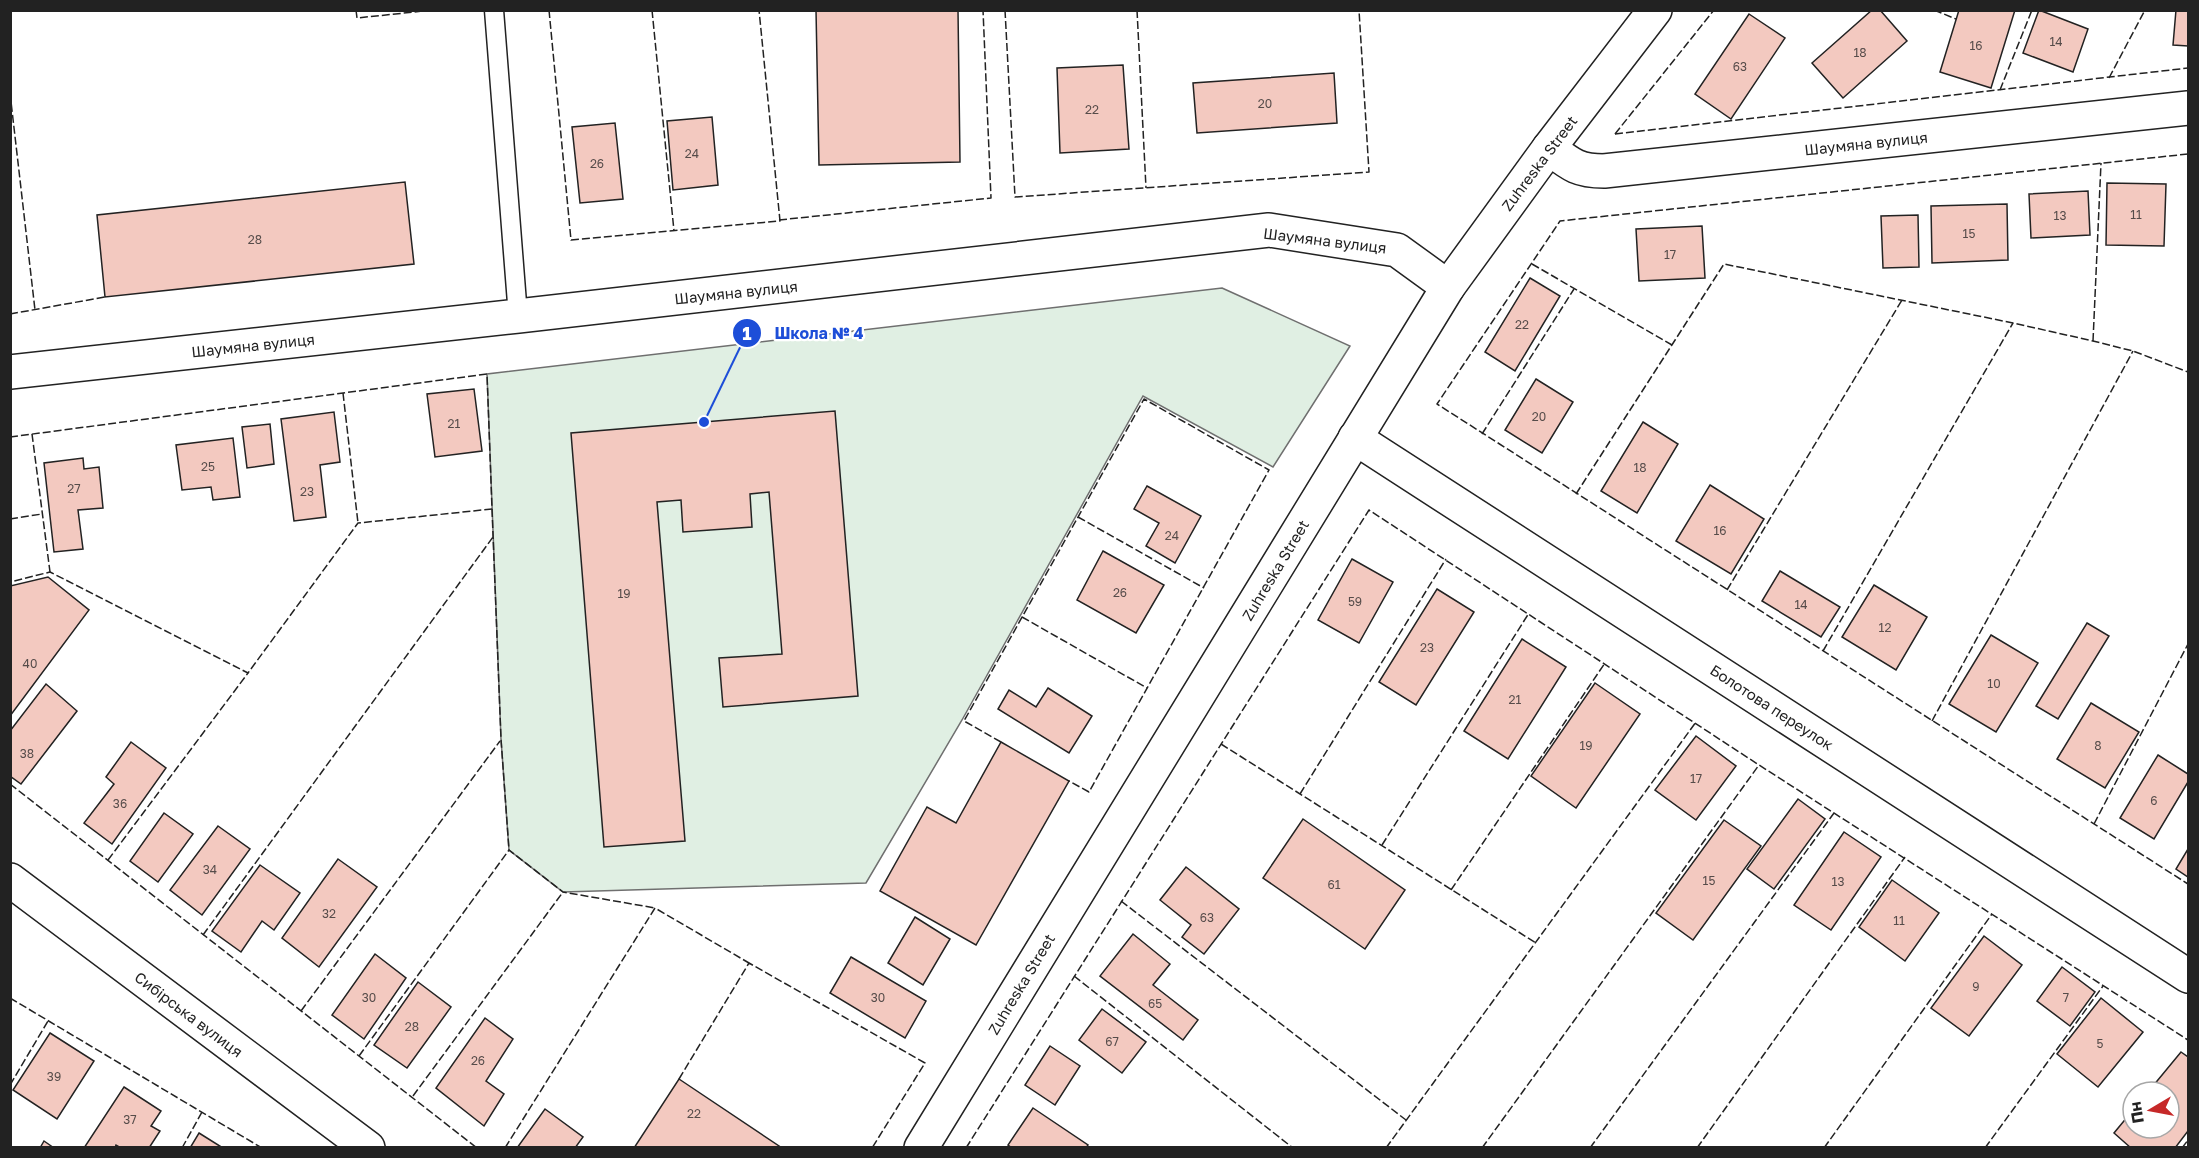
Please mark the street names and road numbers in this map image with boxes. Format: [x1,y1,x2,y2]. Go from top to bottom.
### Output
street label: Zuhreska Street [1497,112,1581,214]
street label: Шаумяна вулиця [1803,128,1929,158]
street label: Шаумяна вулиця [1262,224,1388,256]
street label: Шаумяна вулиця [673,277,799,307]
street label: Шаумяна вулиця [190,330,316,360]
street label: Zuhreska Street [1238,516,1312,624]
street label: Болотова переулок [1707,660,1837,754]
street label: Zuhreska Street [984,930,1058,1038]
street label: Сибірська вулиця [131,968,247,1060]

